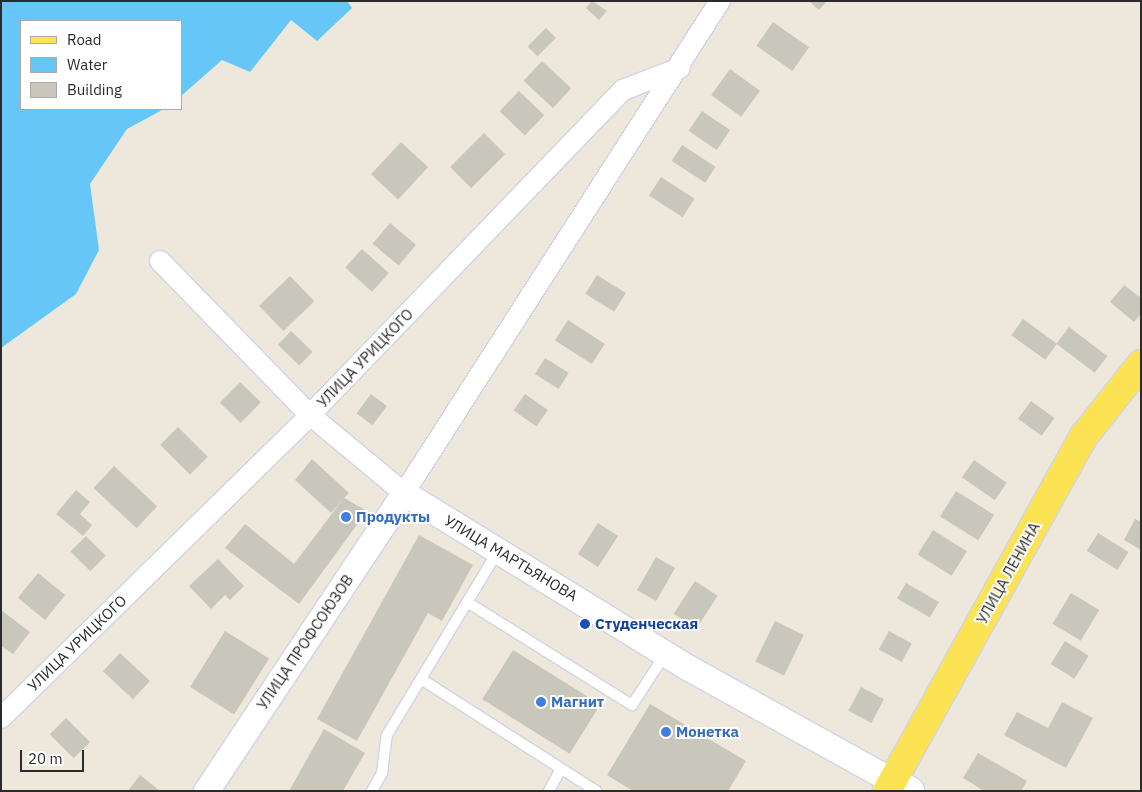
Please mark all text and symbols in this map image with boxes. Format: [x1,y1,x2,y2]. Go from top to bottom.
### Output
legend [20,20,182,110]
text: Road [67,30,102,49]
text: Water [67,55,107,74]
text: Building [67,80,122,99]
street label: УЛИЦА УРИЦКОГО [313,305,417,411]
place label: Продукты [356,508,430,526]
marker: Продукты [340,511,352,523]
street label: УЛИЦА МАРТЬЯНОВА [441,511,581,605]
street label: УЛИЦА ЛЕНИНА [973,519,1043,627]
street label: УЛИЦА ПРОФСОЮЗОВ [253,571,357,713]
street label: УЛИЦА УРИЦКОГО [24,591,130,695]
place label: Студенческая [595,615,698,633]
marker: Студенческая [579,618,591,630]
place label: Магнит [551,693,604,711]
marker: Магнит [535,696,547,708]
place label: Монетка [676,723,739,741]
marker: Монетка [660,726,672,738]
scale bar [22,740,86,772]
text: 20 m [28,749,63,768]

